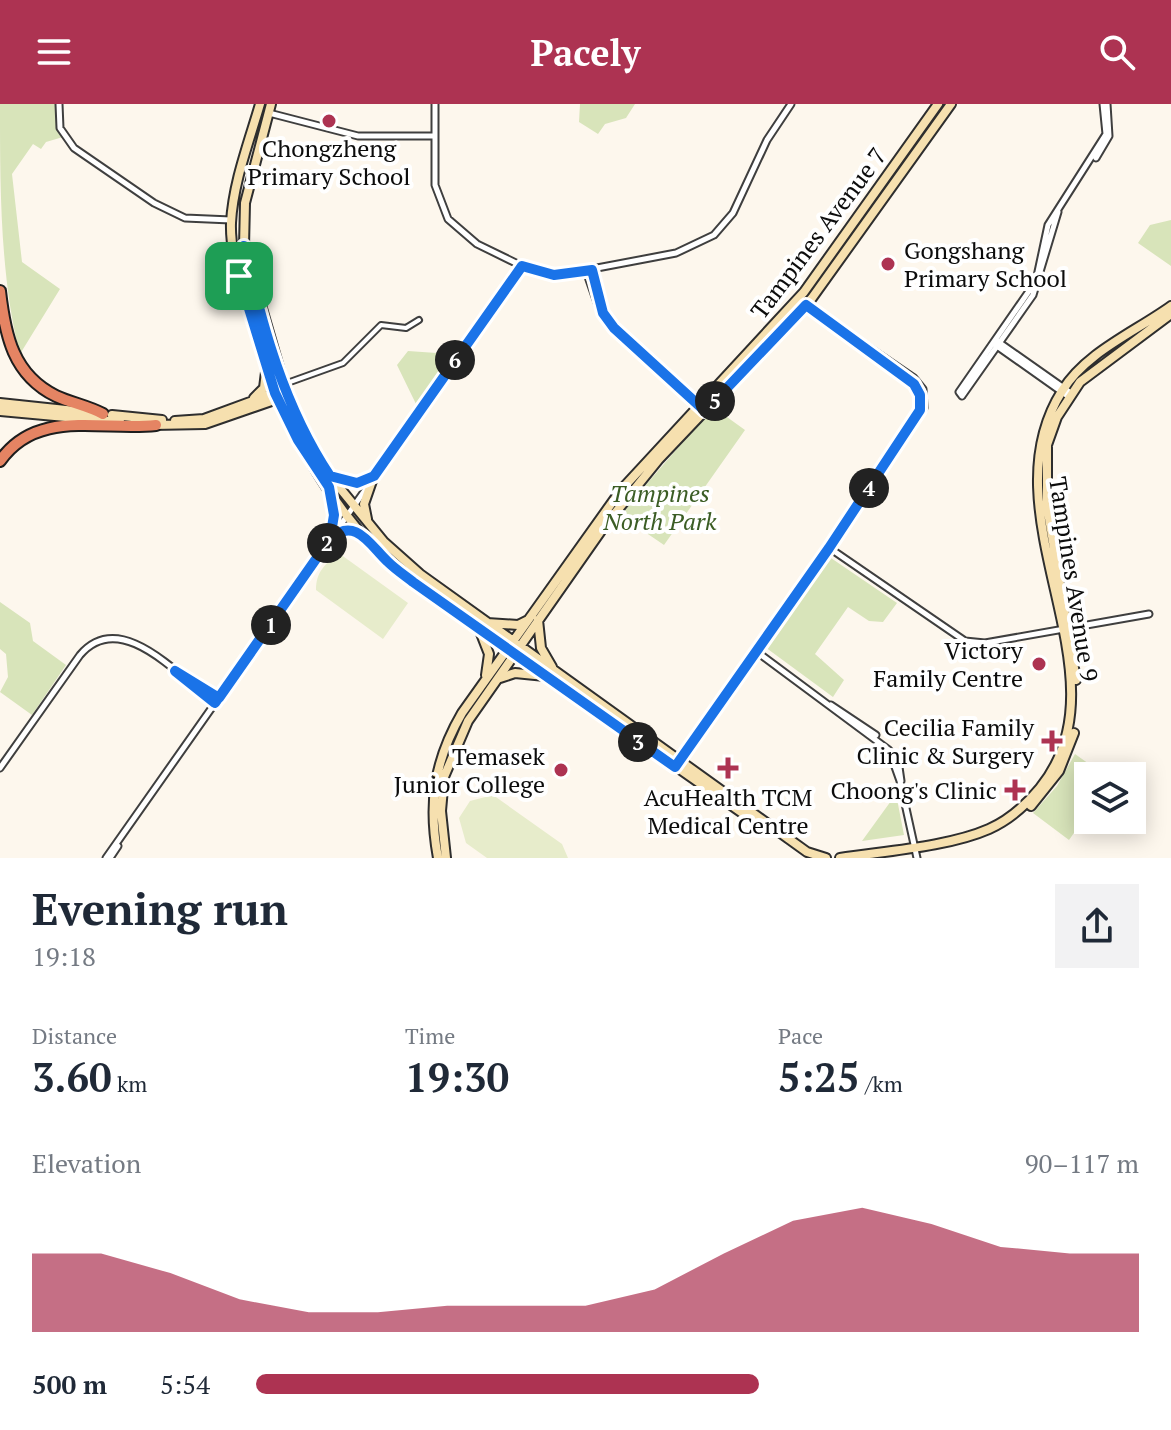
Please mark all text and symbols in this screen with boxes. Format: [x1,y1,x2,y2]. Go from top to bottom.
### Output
text: Pacely [530,29,641,76]
icon: menu [32,30,76,74]
icon: search [1095,30,1139,74]
marker: Chongzheng Primary School [320,112,338,130]
place label: Chongzheng Primary School [247,132,411,192]
street label: Tampines Avenue 7 [743,141,893,325]
place label: Gongshang Primary School [904,234,1067,294]
pin [205,242,273,310]
icon: arrive [217,254,261,298]
marker: Gongshang Primary School [879,255,897,273]
pin: 6 [435,340,475,380]
text: 6 [449,345,461,374]
pin: 5 [695,381,735,421]
text: 5 [709,386,721,415]
pin: 4 [849,468,889,508]
text: 4 [863,473,875,502]
street label: Tampines Avenue 9 [1042,474,1106,684]
park label: Tampines North Park [602,477,717,537]
pin: 2 [307,523,347,563]
text: 2 [321,528,333,557]
pin: 1 [251,605,291,645]
text: 1 [265,610,277,639]
place label: Victory Family Centre [873,634,1024,694]
marker: Victory Family Centre [1030,655,1048,673]
place label: Cecilia Family Clinic & Surgery [857,711,1035,771]
pin: 3 [618,722,658,762]
text: 3 [632,727,644,756]
marker: Cecilia Family Clinic & Surgery [1041,730,1063,752]
place label: Temasek Junior College [394,740,546,800]
marker: AcuHealth TCM Medical Centre [717,757,739,779]
marker: Temasek Junior College [552,761,570,779]
map controls [1074,762,1146,834]
button: layers [1074,762,1146,834]
place label: Choong's Clinic [831,774,997,806]
marker: Choong's Clinic [1004,779,1026,801]
place label: AcuHealth TCM Medical Centre [644,781,813,841]
text: Evening run [32,879,288,938]
button: share [1055,884,1139,968]
text: 19:18 [32,939,96,973]
text: Distance [32,1021,117,1050]
text: Time [405,1021,455,1050]
text: Pace [778,1021,823,1050]
text: 3.60 [32,1050,112,1103]
text: 19:30 [405,1050,509,1103]
text: 5:25 [778,1050,860,1103]
text: km [112,1069,147,1098]
text: /km [860,1069,903,1098]
text: Elevation [32,1146,141,1180]
text: 90–117 m [1025,1146,1139,1180]
text: 500 m [32,1367,107,1401]
text: 5:54 [160,1367,210,1401]

